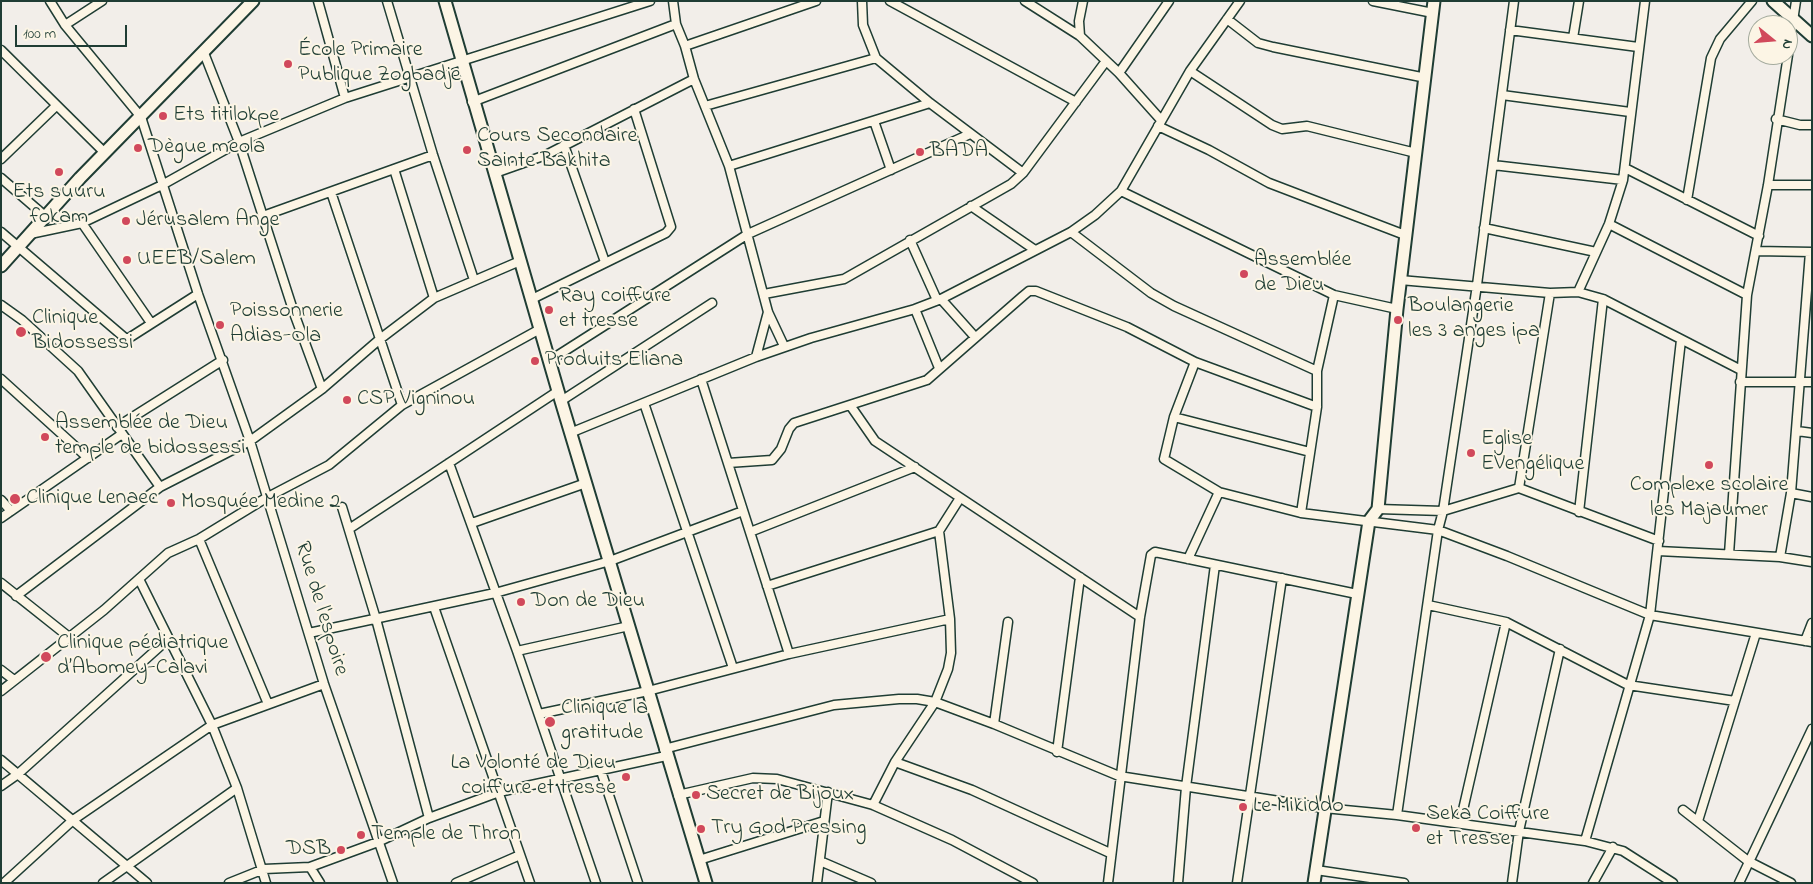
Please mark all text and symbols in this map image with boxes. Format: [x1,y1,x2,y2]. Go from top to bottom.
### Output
scale bar [18,15,130,47]
north arrow [1748,15,1798,65]
text: 100 m [23,23,56,45]
text: N [1775,37,1798,52]
place label: École Primaire Publique Zogbadje [298,38,461,90]
marker: École Primaire Publique Zogbadje [282,58,294,70]
place label: Ets titilokpe [173,103,279,129]
marker: Ets titilokpe [157,110,169,122]
place label: Cours Secondaire Sainte Bakhita [477,124,637,175]
place label: Dègue meola [148,135,265,161]
place label: BADA [930,139,988,165]
marker: Dègue meola [132,142,144,154]
marker: Cours Secondaire Sainte Bakhita [461,144,473,156]
marker: BADA [914,146,926,158]
marker: Ets suuru fokam [53,166,65,178]
place label: Ets suuru fokam [13,180,105,232]
place label: Jérusalem Ange [136,208,279,234]
marker: Jérusalem Ange [120,215,132,227]
place label: UEEB/Salem [137,247,256,273]
place label: Assemblée de Dieu [1254,248,1351,300]
marker: UEEB/Salem [121,254,133,266]
marker: Assemblée de Dieu [1238,268,1250,280]
place label: Ray coiffure et tresse [559,284,671,336]
place label: Boulangerie les 3 anges ipa [1408,294,1540,346]
place label: Poissonnerie Adias-Ola [230,299,343,350]
marker: Ray coiffure et tresse [543,304,555,316]
place label: Clinique Bidossessi [32,306,133,358]
marker: Boulangerie les 3 anges ipa [1392,314,1404,326]
marker: Poissonnerie Adias-Ola [214,319,226,331]
marker: Clinique Bidossessi [14,325,28,339]
place label: Produits Eliana [545,348,683,374]
marker: Produits Eliana [529,355,541,367]
place label: CSP Vigninou [357,387,475,413]
marker: CSP Vigninou [341,394,353,406]
place label: Assemblée de Dieu temple de bidossessi [55,411,245,462]
place label: Eglise EVengélique [1481,427,1584,478]
marker: Assemblée de Dieu temple de bidossessi [39,431,51,443]
marker: Eglise EVengélique [1465,447,1477,459]
marker: Complexe scolaire les Majaumer [1703,459,1715,471]
place label: Complexe scolaire les Majaumer [1630,473,1788,524]
place label: Clinique Lenaec [26,486,158,512]
place label: Mosquée Medine 2 [181,490,341,516]
marker: Clinique Lenaec [8,492,22,506]
marker: Mosquée Medine 2 [165,497,177,509]
street label: Rue de l'espoire [287,539,353,679]
place label: Don de Dieu [531,589,645,615]
marker: Don de Dieu [515,596,527,608]
place label: Clinique pédiatrique d’Abomey-Calavi [57,631,228,682]
marker: Clinique pédiatrique d’Abomey-Calavi [39,650,53,664]
place label: Clinique la gratitude [561,696,648,748]
marker: Clinique la gratitude [543,715,557,729]
place label: La Volonté de Dieu coiffure et tresse [450,751,616,802]
marker: La Volonté de Dieu coiffure et tresse [620,771,632,783]
place label: Secret de Bijoux [706,782,854,808]
marker: Secret de Bijoux [690,789,702,801]
place label: Le Mikiddo [1253,794,1344,820]
marker: Le Mikiddo [1237,801,1249,813]
place label: Seka Coiffure et Tresse [1426,802,1549,854]
place label: Try God Pressing [711,816,866,842]
place label: Temple de Thron [371,822,521,848]
marker: Seka Coiffure et Tresse [1410,822,1422,834]
marker: Try God Pressing [695,823,707,835]
marker: Temple de Thron [355,829,367,841]
place label: DSB [286,837,331,863]
marker: DSB [335,844,347,856]

